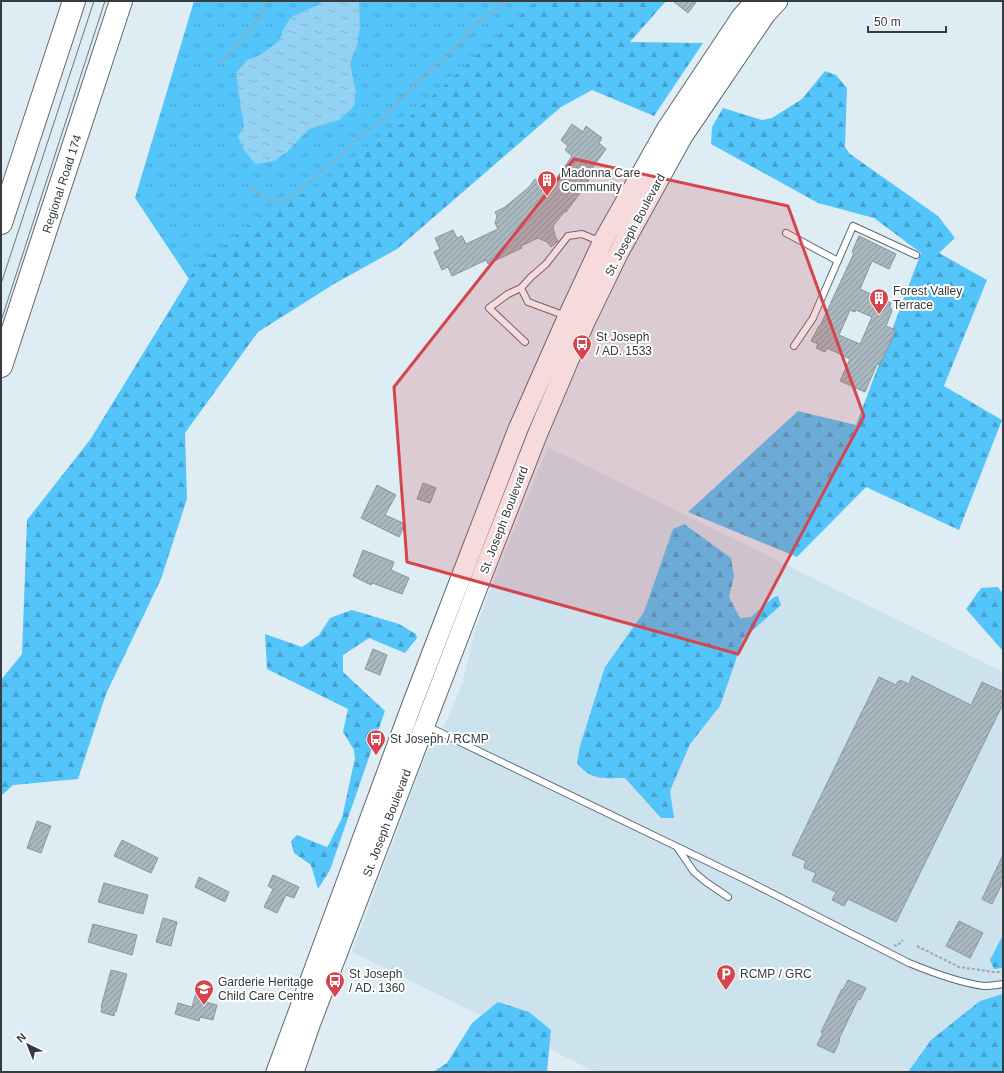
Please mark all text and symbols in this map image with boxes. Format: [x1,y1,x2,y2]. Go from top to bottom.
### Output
scale bar [868,8,946,34]
text: 50 m [874,15,901,29]
street label: Regional Road 174 [39,133,85,235]
place label: Madonna Care Community [561,166,641,194]
building icon: Madonna Care Community [536,169,558,197]
street label: St. Joseph Boulevard [602,171,668,279]
place label: Forest Valley Terrace [893,284,962,312]
building icon: Forest Valley Terrace [868,287,890,315]
place label: St Joseph / AD. 1533 [596,330,652,358]
bus stop icon: St Joseph / AD. 1533 [571,333,593,361]
street label: St. Joseph Boulevard [477,464,531,576]
bus stop icon: St Joseph / RCMP [365,728,387,756]
place label: St Joseph / RCMP [390,732,489,746]
street label: St. Joseph Boulevard [360,767,414,879]
parking icon: RCMP / GRC [715,963,737,991]
place label: St Joseph / AD. 1360 [349,967,405,995]
place label: RCMP / GRC [740,967,812,981]
bus stop icon: St Joseph / AD. 1360 [324,970,346,998]
place label: Garderie Heritage Child Care Centre [218,975,314,1003]
school or university icon: Garderie Heritage Child Care Centre [193,978,215,1006]
north arrow [8,1025,48,1065]
text: N [14,1031,28,1045]

